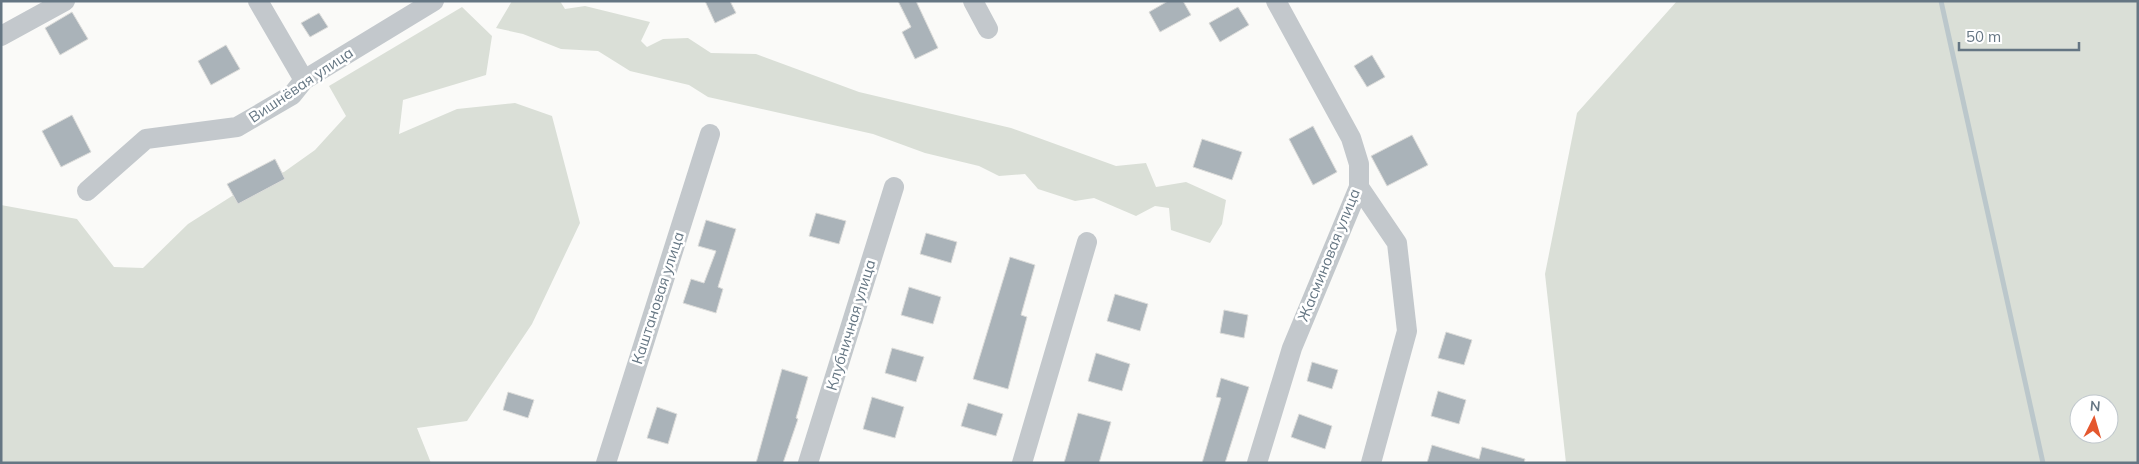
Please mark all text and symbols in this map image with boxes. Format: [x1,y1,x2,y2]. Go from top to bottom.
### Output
scale bar [1959,20,2079,52]
text: 50 m [1966,27,2001,46]
street label: Вишнёвая улица [245,43,357,127]
street label: Жасминовая улица [1293,186,1364,324]
street label: Каштановая улица [627,229,688,367]
street label: Клубничная улица [822,257,879,393]
north arrow [2069,394,2119,444]
text: N [2089,397,2101,415]

